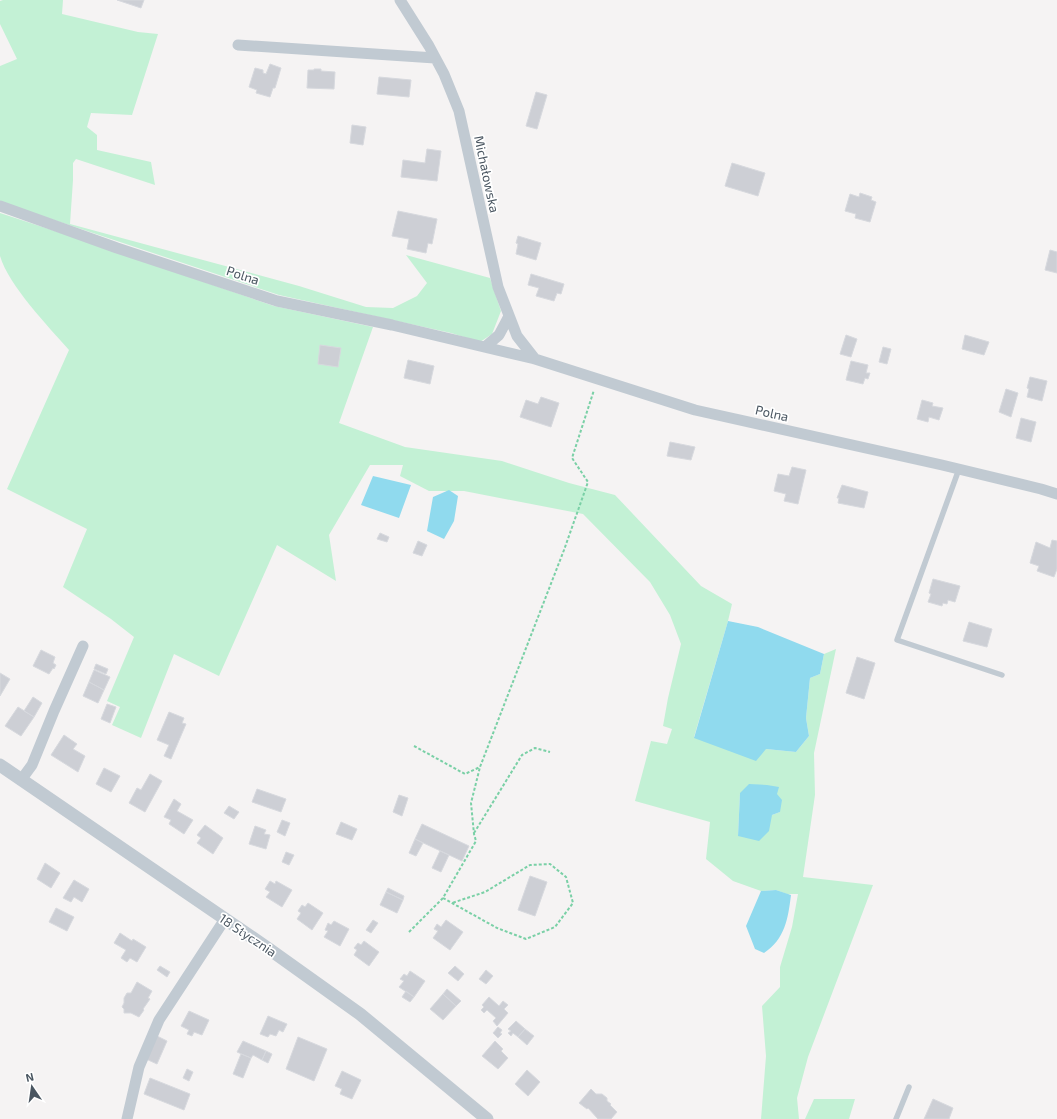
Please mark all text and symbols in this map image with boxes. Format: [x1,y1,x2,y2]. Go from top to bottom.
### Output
street label: Michałowska [471,134,503,214]
street label: Polna [225,262,261,288]
street label: Polna [754,401,790,425]
street label: 18 Stycznia [216,910,280,960]
north arrow [12,1067,52,1107]
text: N [24,1070,35,1084]

